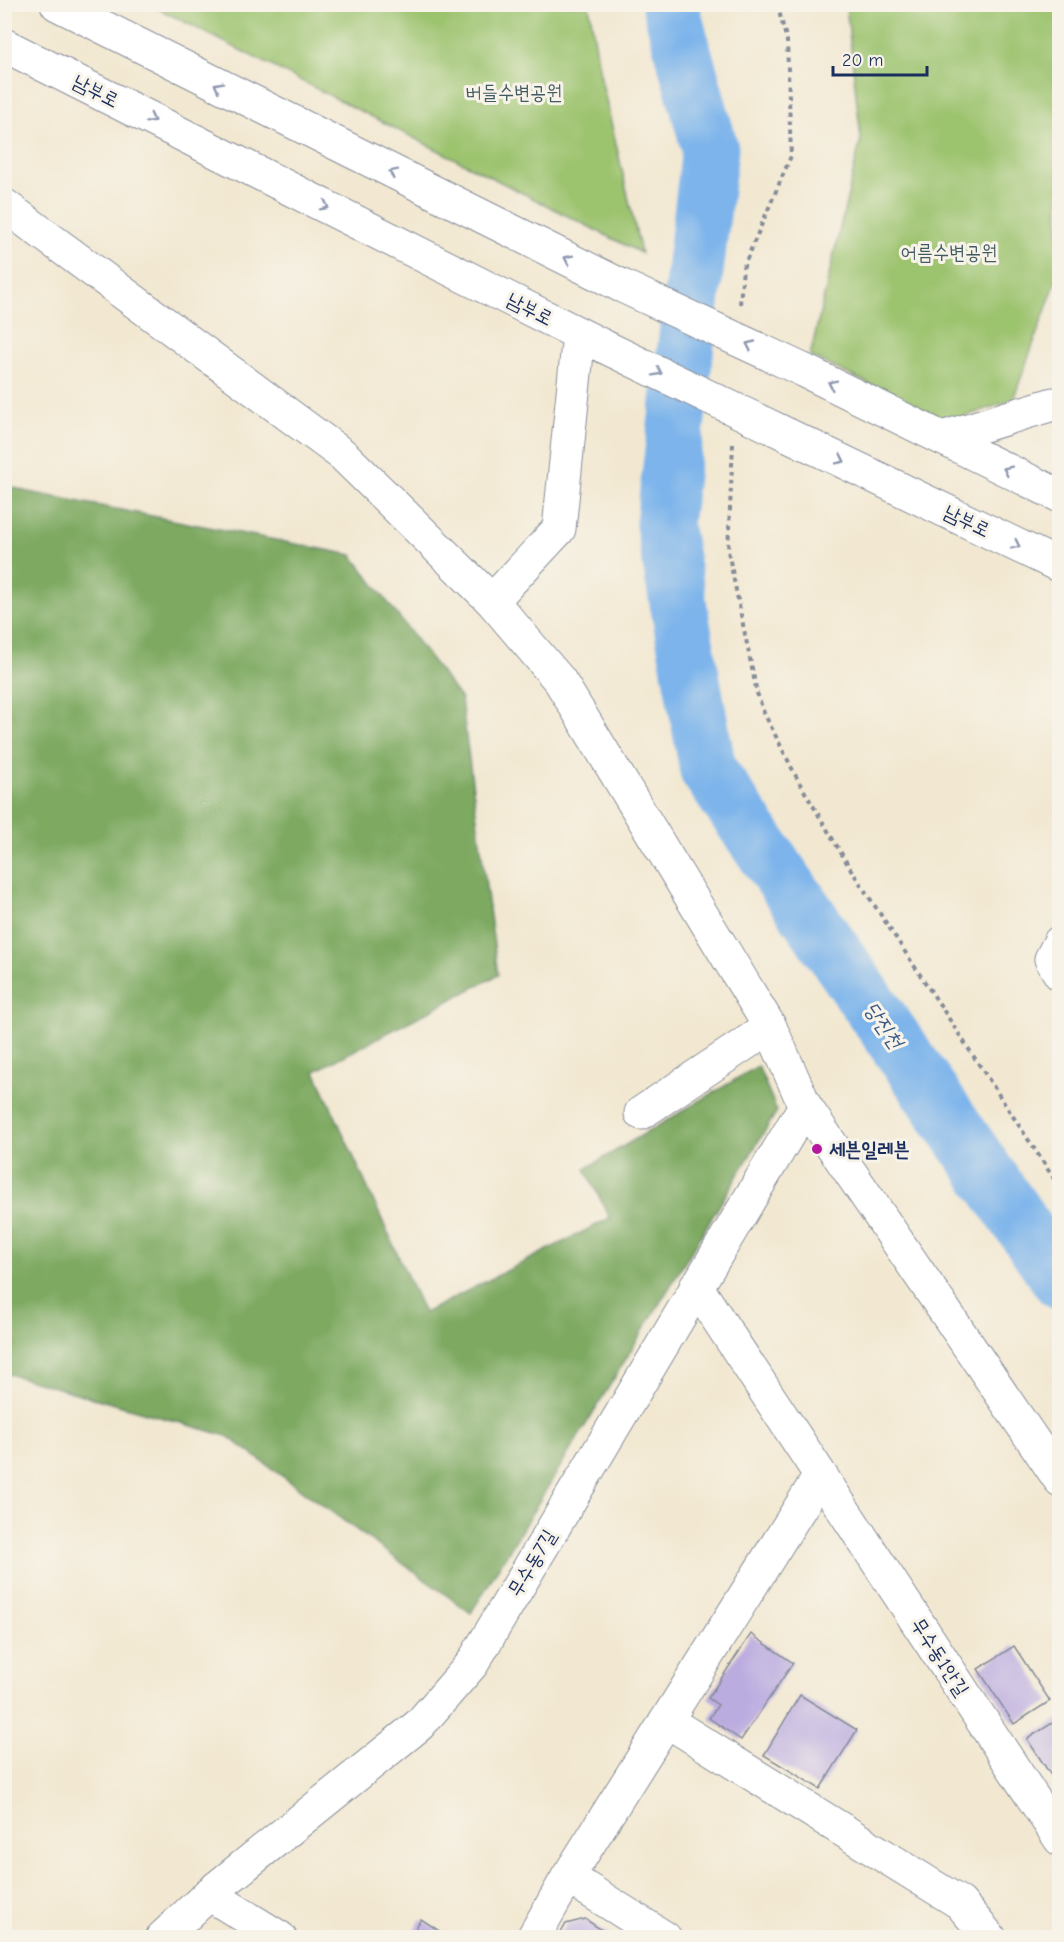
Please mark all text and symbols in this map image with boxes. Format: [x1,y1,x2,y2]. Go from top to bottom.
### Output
scale bar [833,39,928,77]
text: 20 m [842,50,883,71]
street label: 남부로 [69,70,123,112]
one-way arrow [214,81,225,93]
park label: 버들수변공원 [466,81,562,104]
one-way arrow [144,111,155,123]
one-way arrow [388,168,399,180]
one-way arrow [319,199,329,210]
park label: 어름수변공원 [901,241,997,264]
one-way arrow [563,255,574,266]
street label: 남부로 [503,288,557,330]
one-way arrow [745,341,756,353]
one-way arrow [651,365,662,376]
one-way arrow [827,380,838,392]
one-way arrow [834,453,845,465]
one-way arrow [1003,466,1014,477]
street label: 남부로 [940,500,994,542]
one-way arrow [1010,538,1021,549]
water label: 당진천 [860,997,910,1054]
place label: 세븐일레븐 [829,1138,909,1161]
marker: 세븐일레븐 [810,1142,824,1156]
street label: 무수동7길 [503,1525,561,1601]
street label: 무수동1안길 [906,1614,974,1700]

